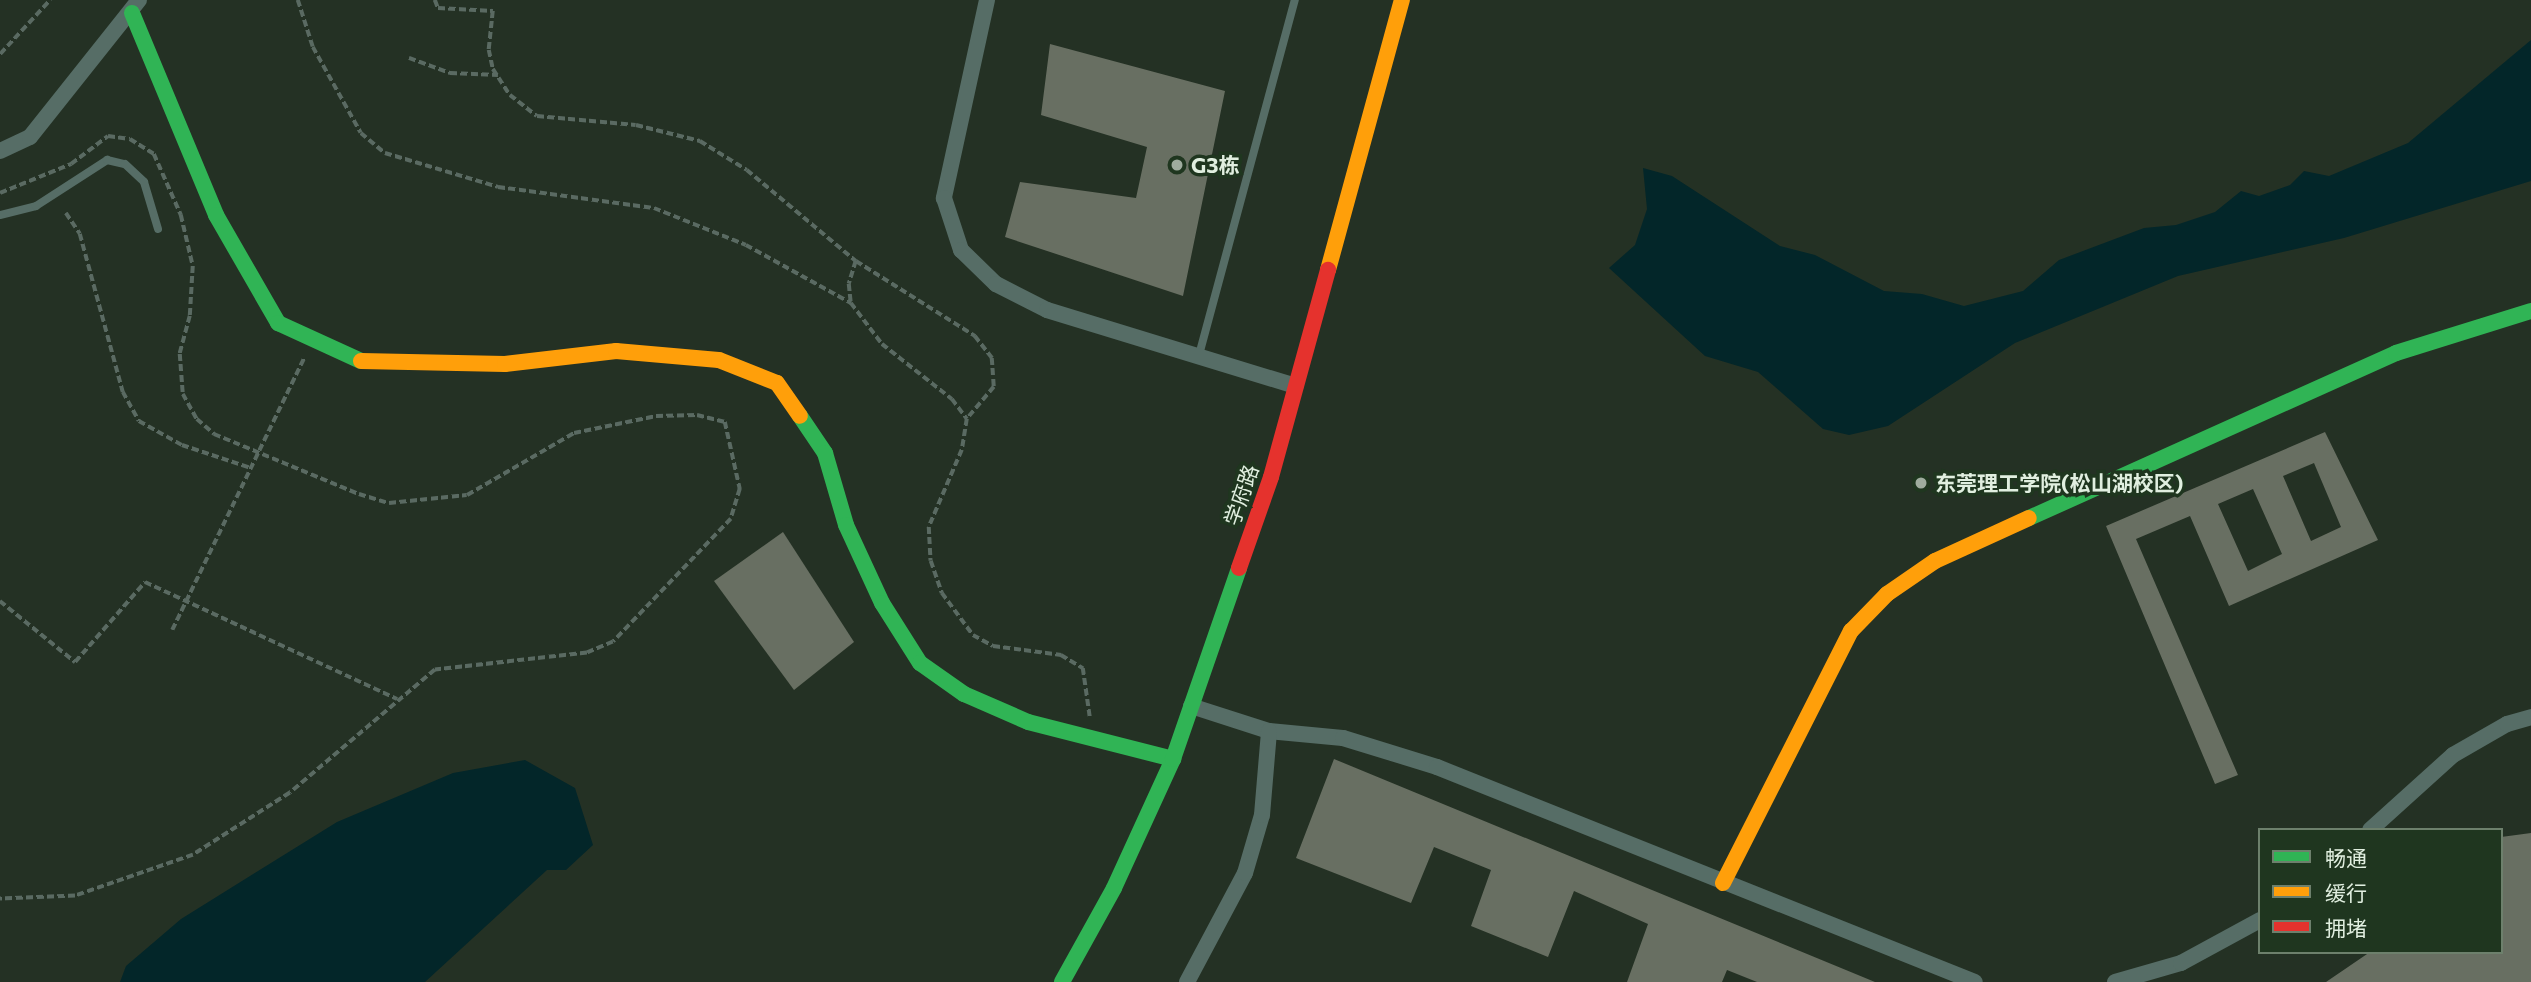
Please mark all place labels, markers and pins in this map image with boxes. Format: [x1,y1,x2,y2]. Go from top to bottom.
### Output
place label: G3栋 [1191,152,1240,178]
marker: G3栋 [1169,157,1185,173]
place label: 东莞理工学院(松山湖校区) [1935,470,2183,496]
marker: 东莞理工学院(松山湖校区) [1913,475,1929,491]

